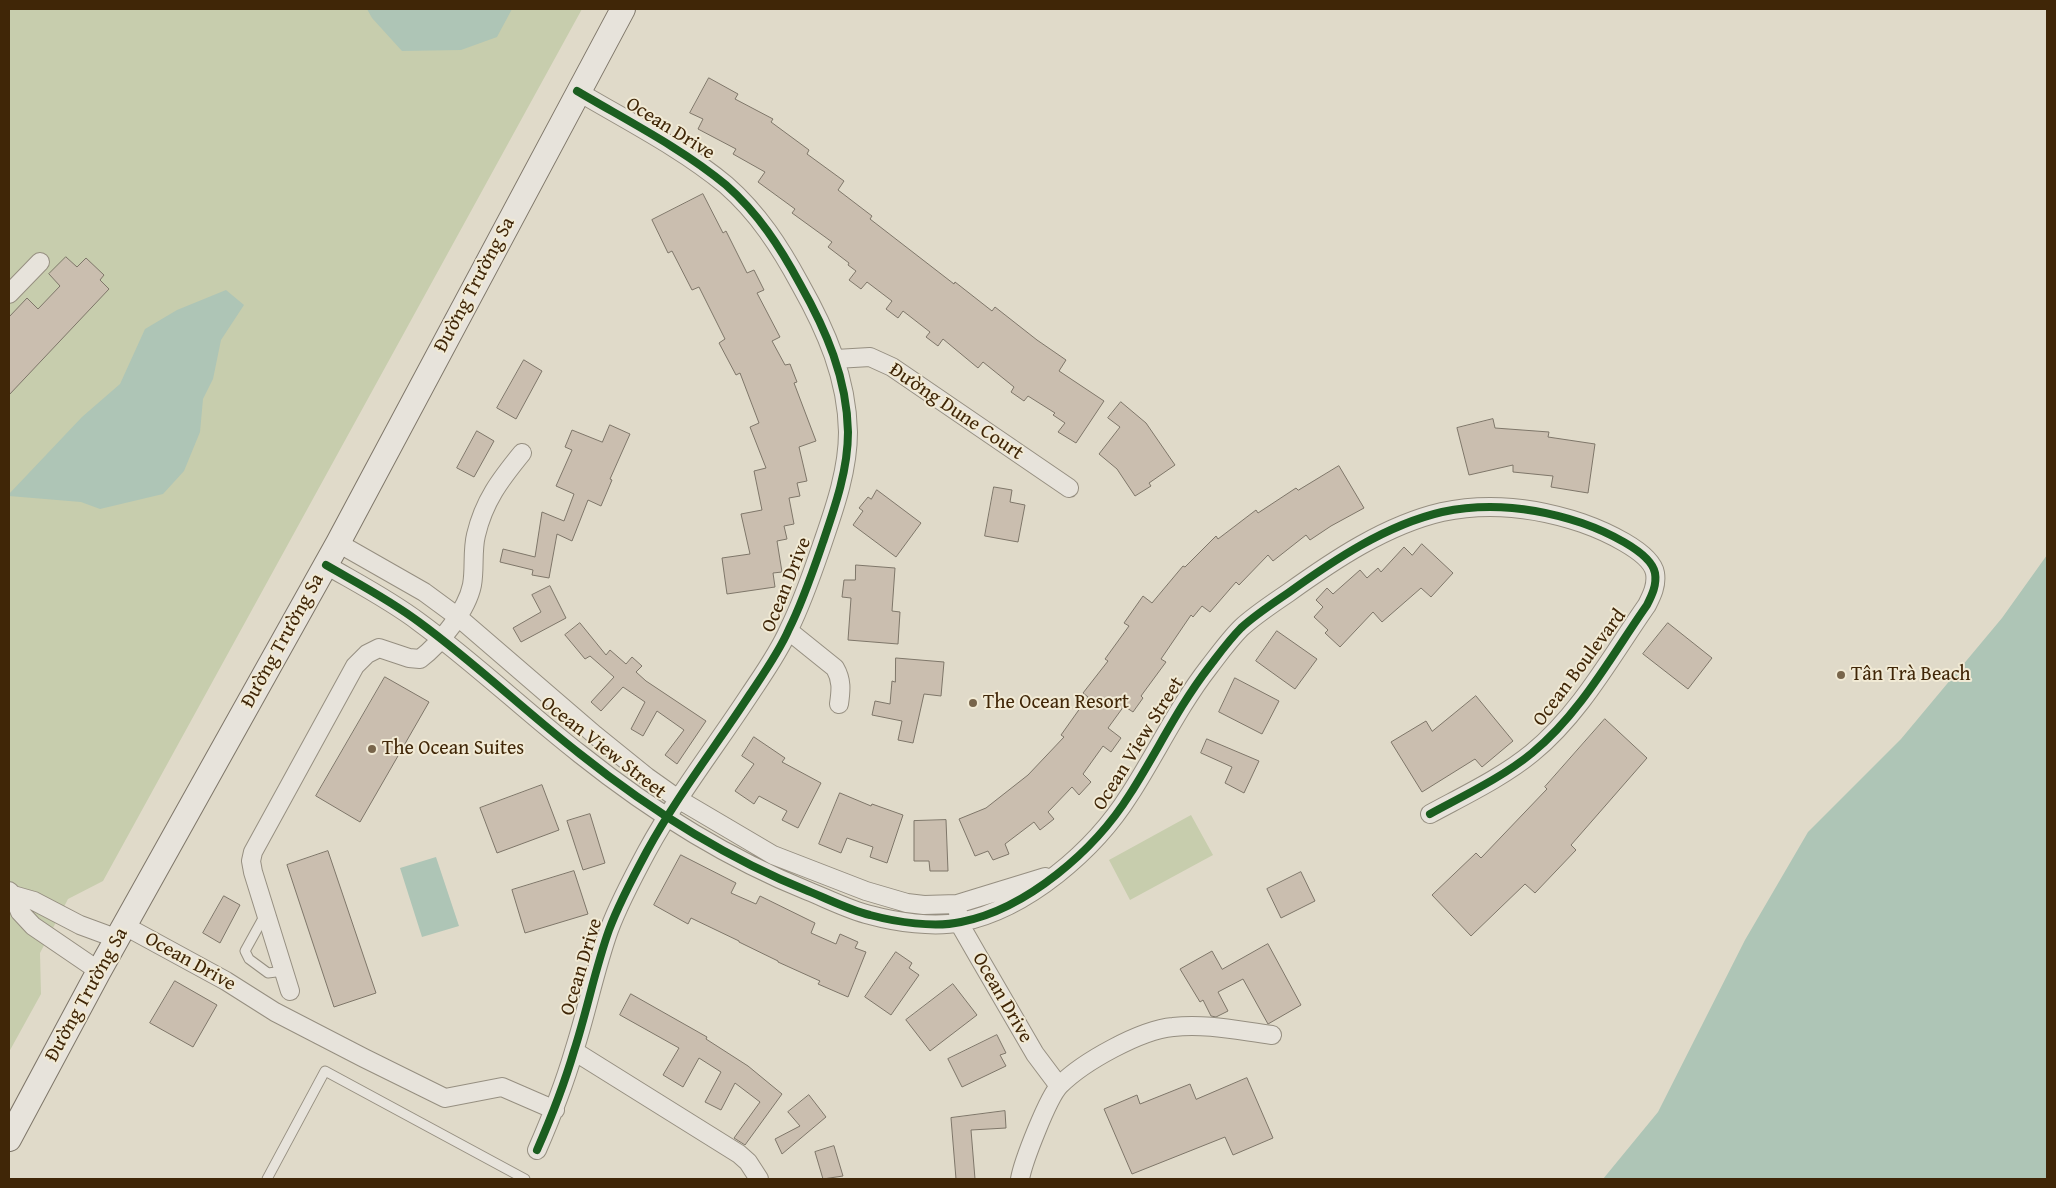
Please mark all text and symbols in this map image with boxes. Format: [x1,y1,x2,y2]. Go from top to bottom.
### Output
street label: Ocean Drive [621,92,719,166]
street label: Đường Trường Sa [429,213,521,357]
street label: Đường Dune Court [884,358,1028,466]
street label: Ocean Drive [757,534,817,636]
street label: Đường Trường Sa [236,570,330,712]
street label: Ocean Boulevard [1528,605,1632,731]
place label: Tân Trà Beach [1851,663,1971,687]
marker: Tân Trà Beach [1835,669,1847,681]
street label: Ocean View Street [1088,673,1190,815]
place label: The Ocean Resort [983,691,1129,715]
street label: Ocean View Street [535,692,671,804]
marker: The Ocean Resort [967,697,979,709]
place label: The Ocean Suites [382,737,524,761]
marker: The Ocean Suites [366,743,378,755]
street label: Ocean Drive [556,916,608,1018]
street label: Đường Trường Sa [40,924,134,1066]
street label: Ocean Drive [140,927,240,997]
street label: Ocean Drive [967,949,1037,1047]

